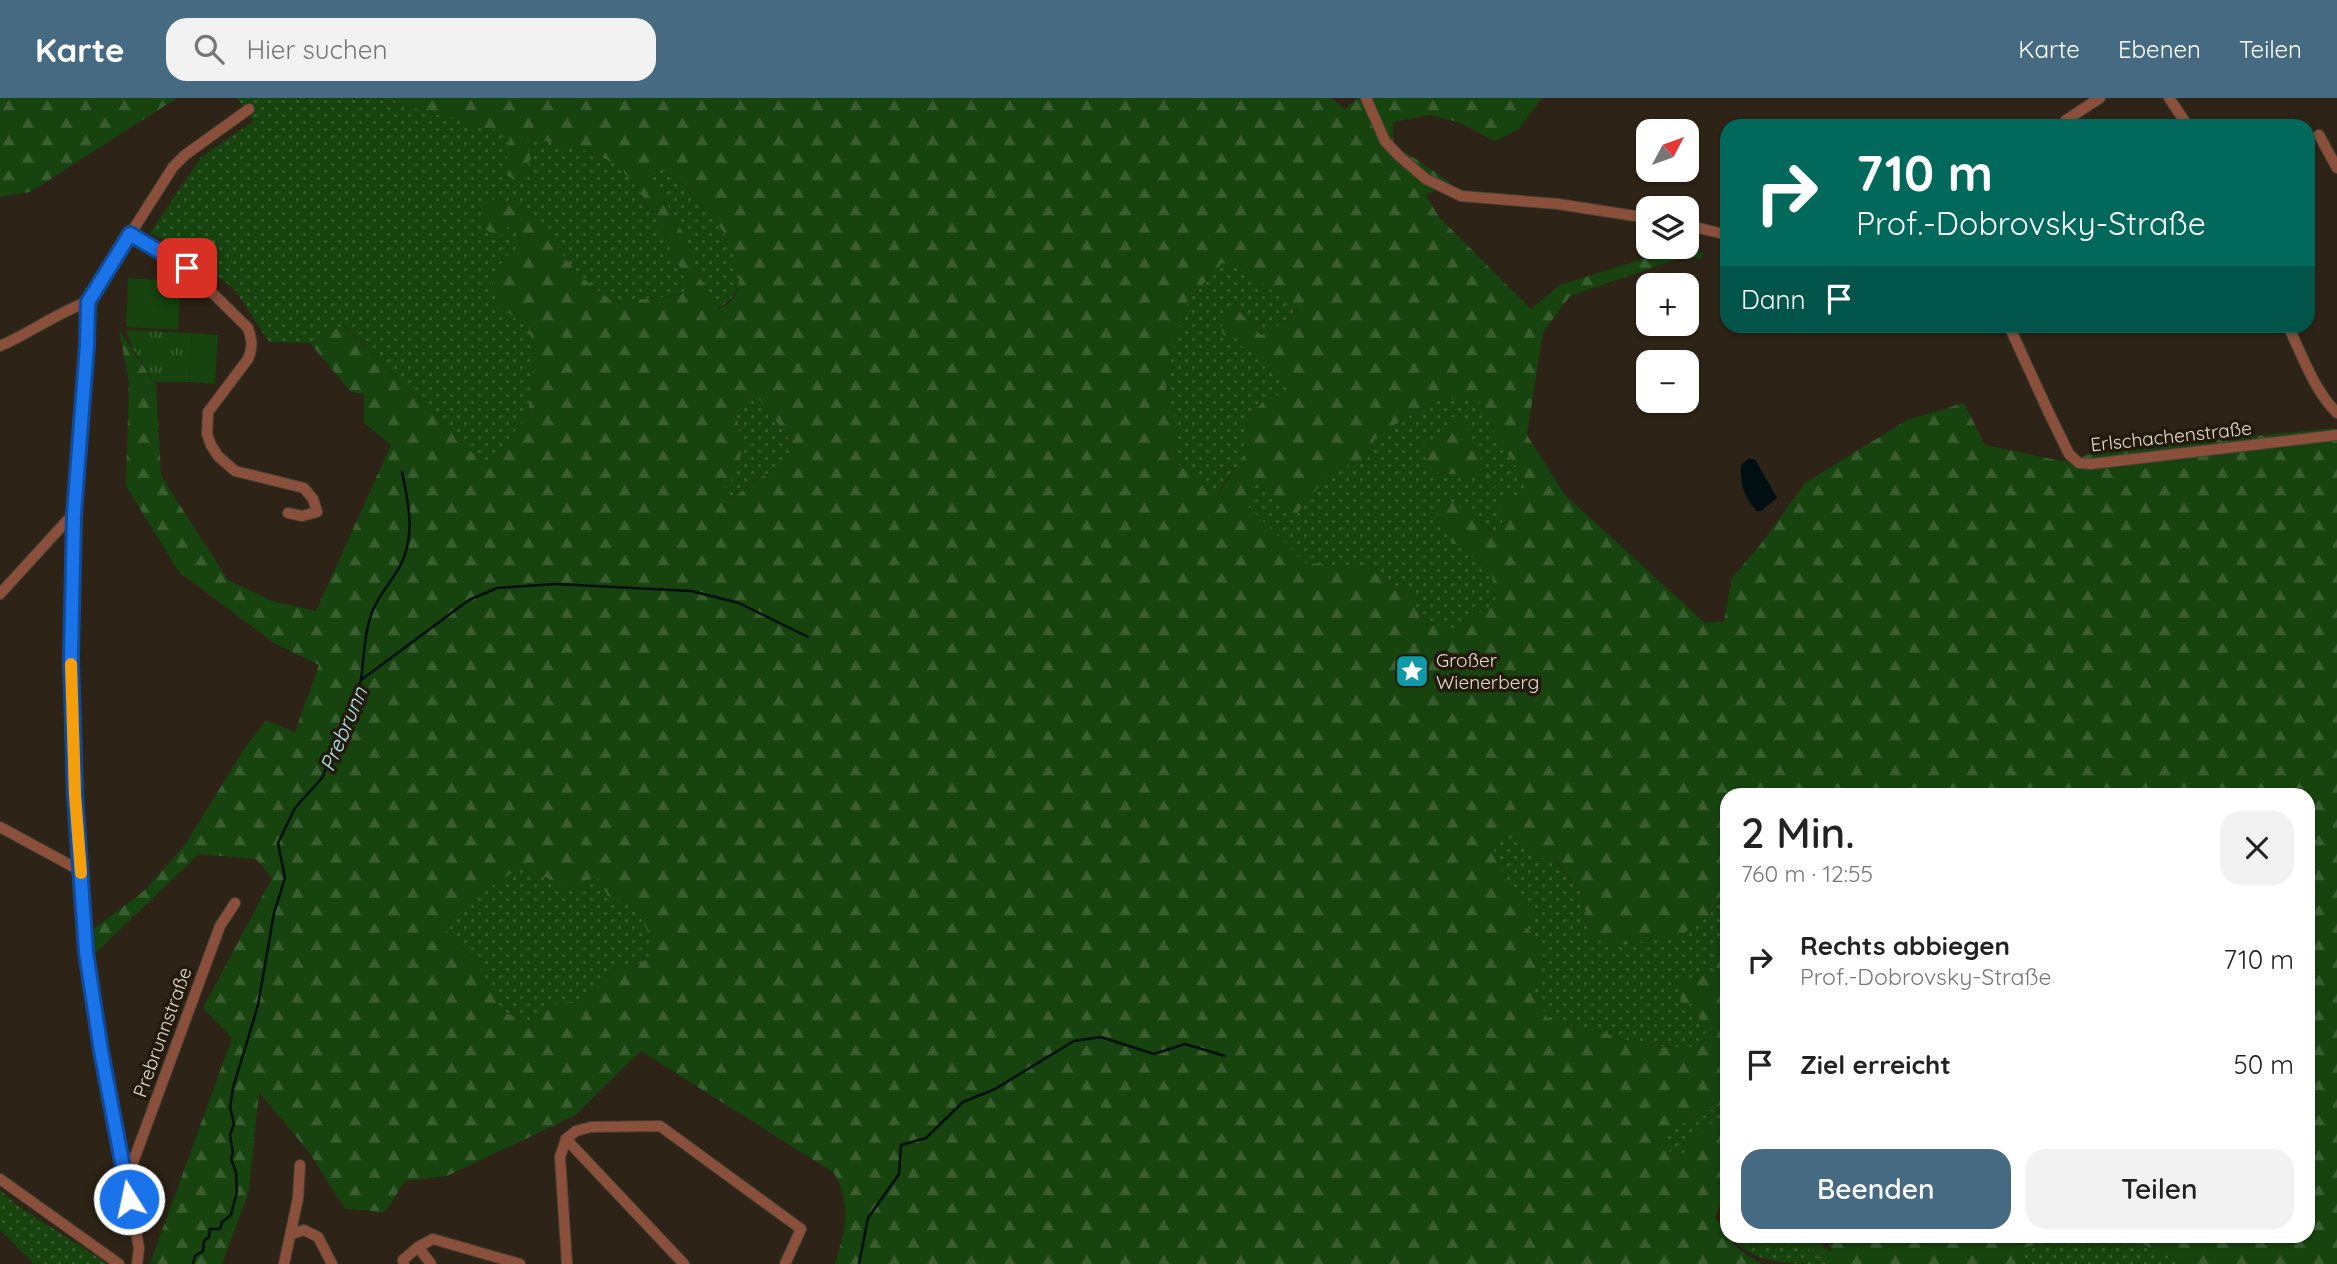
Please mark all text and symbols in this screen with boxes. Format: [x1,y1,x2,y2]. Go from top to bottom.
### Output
search box [166,18,656,81]
text: Karte [35,29,124,70]
icon: search [190,30,228,68]
text: Hier suchen [246,33,388,66]
text: Karte [2018,34,2080,64]
text: Ebenen [2118,34,2201,64]
text: Teilen [2239,34,2302,64]
north arrow [1636,119,1699,182]
map controls [1636,119,1699,413]
text: 710 m [1856,142,1993,203]
icon: right [1741,147,1832,238]
button: layers [1636,196,1699,259]
text: Prof.-Dobrovsky-Straße [1856,203,2206,243]
pin [157,238,217,298]
icon: arrive [168,249,206,287]
button: + [1636,273,1699,336]
icon: arrive [1820,280,1858,318]
text: Dann [1741,283,1806,316]
button: − [1636,350,1699,413]
street label: Erlschachenstraße [2089,416,2253,456]
place label: Großer Wienerberg [1436,648,1539,694]
place icon: Großer Wienerberg [1393,652,1431,690]
water label: Prebrunn [314,682,373,775]
text: 2 Min. [1741,806,1855,859]
button: close [2220,811,2294,885]
text: 760 m · 12:55 [1741,859,1873,888]
text: Rechts abbiegen [1800,929,2010,962]
icon: right [1741,941,1779,979]
text: 710 m [2224,943,2294,976]
text: Prof.-Dobrovsky-Straße [1800,962,2051,991]
street label: Prebrunnstraße [127,964,197,1100]
icon: arrive [1741,1046,1779,1084]
text: Ziel erreicht [1800,1048,1951,1081]
text: 50 m [2234,1048,2294,1081]
button: Beenden [1741,1149,2011,1229]
button: Teilen [2025,1149,2294,1229]
position arrow [92,1162,166,1236]

